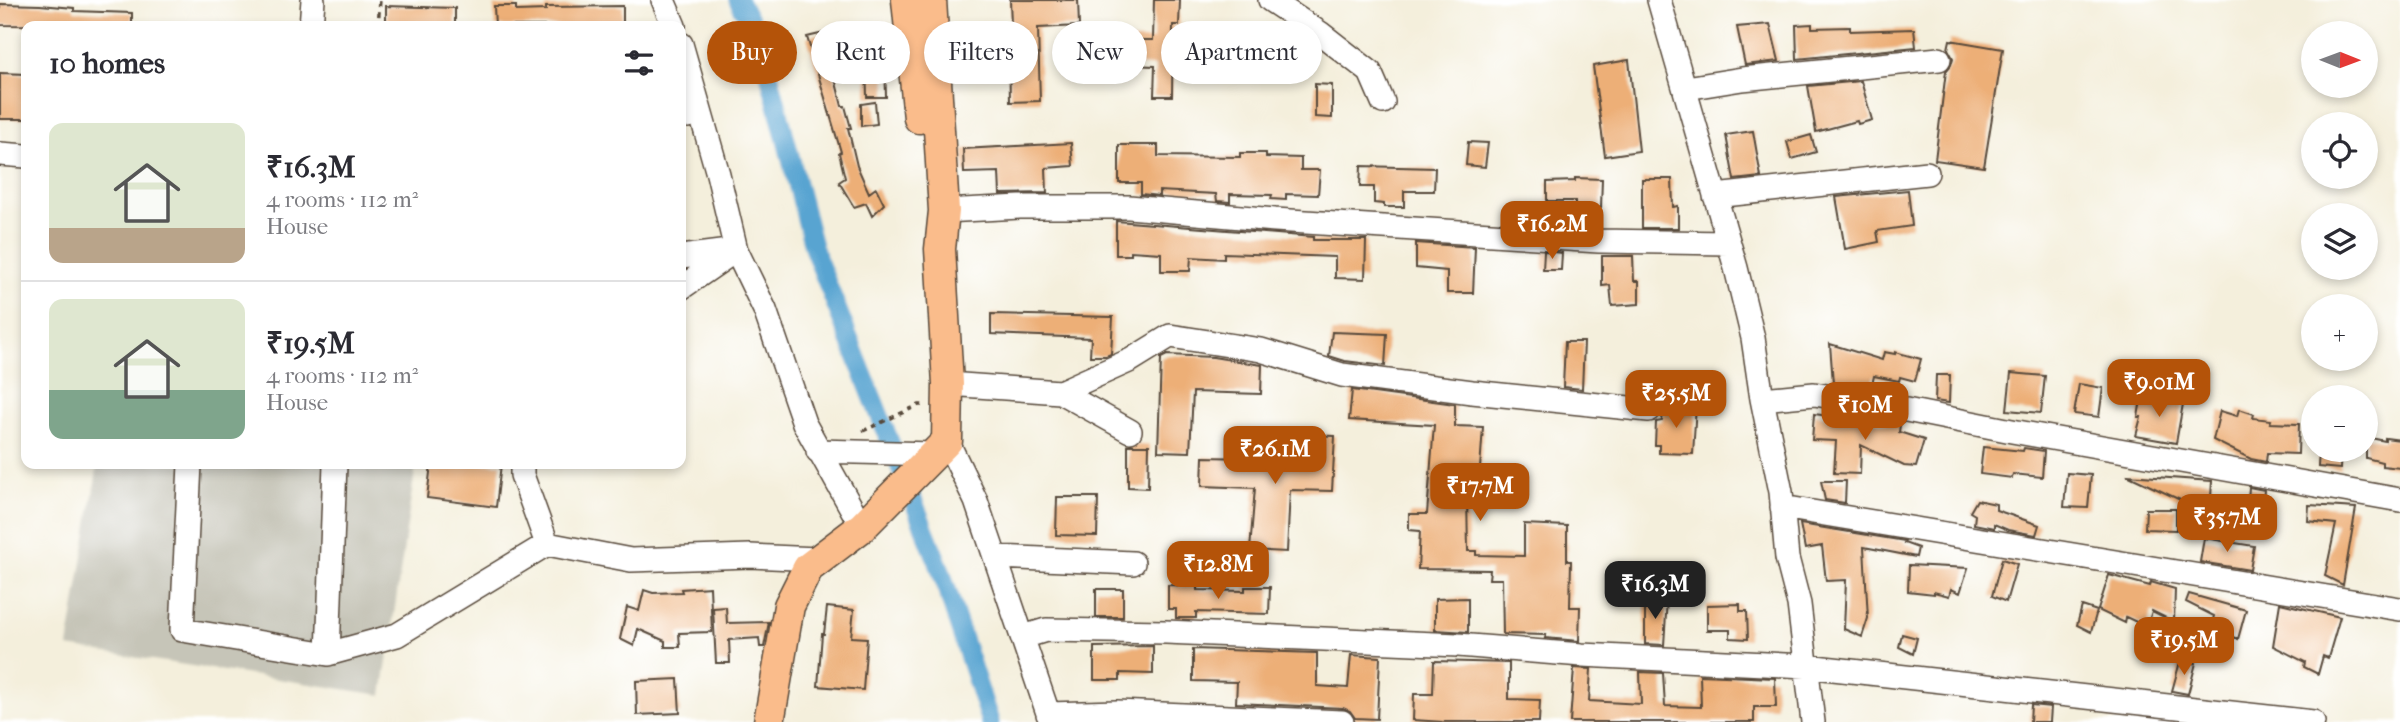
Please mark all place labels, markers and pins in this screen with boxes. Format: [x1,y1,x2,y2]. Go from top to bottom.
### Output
pin: ₹16.2M [1495,202,1609,261]
pin: ₹9.01M [2102,360,2216,419]
pin: ₹25.5M [1619,370,1733,430]
pin: ₹10M [1824,382,1906,442]
pin: ₹26.1M [1218,426,1332,486]
pin: ₹17.7M [1423,463,1537,523]
pin: ₹35.7M [2170,494,2284,554]
pin: ₹12.8M [1161,542,1275,601]
pin: ₹16.3M [1598,562,1712,621]
pin: ₹19.5M [2127,618,2241,677]

